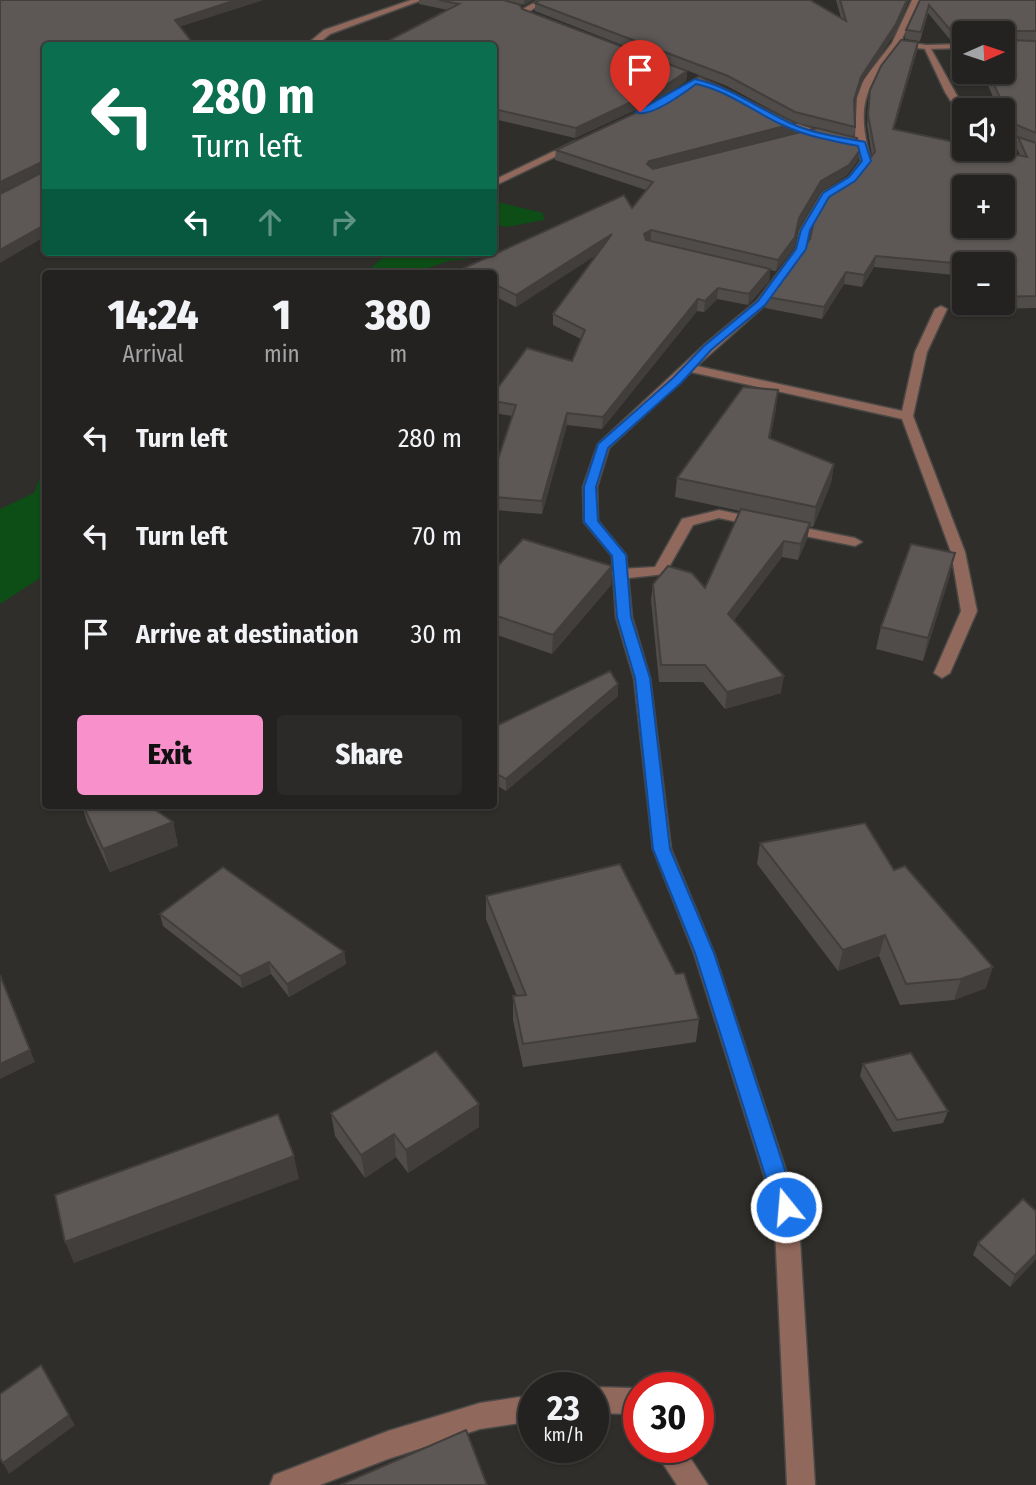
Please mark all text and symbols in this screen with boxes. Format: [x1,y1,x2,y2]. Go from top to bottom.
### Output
north arrow [952,21,1015,84]
map controls [952,21,1015,315]
pin [610,40,670,112]
icon: arrive [621,51,659,89]
text: 280 m [192,67,315,126]
icon: left [77,70,168,161]
button: sound [952,98,1015,161]
text: Turn left [192,127,302,165]
button: + [952,175,1015,238]
icon: left [178,203,216,241]
icon: ahead [251,203,289,241]
icon: right [324,203,362,241]
button: − [952,252,1015,315]
text: 14:24 [108,290,198,340]
text: 1 [273,290,291,340]
text: 380 [365,290,431,340]
text: Arrival [123,340,184,368]
text: min [264,340,300,368]
text: m [389,340,407,368]
icon: left [77,419,115,457]
text: Turn left [136,423,228,454]
text: 280 m [398,423,462,454]
icon: left [77,517,115,555]
text: Turn left [136,521,228,552]
text: 70 m [412,521,462,552]
icon: arrive [77,615,115,653]
text: Arrive at destination [136,619,359,650]
text: 30 m [411,619,462,650]
button: Exit [77,715,263,795]
button: Share [277,715,462,795]
position arrow [749,1170,823,1244]
speed limit sign: 30 [623,1372,714,1463]
text: 23 [547,1387,580,1429]
text: km/h [543,1424,584,1446]

